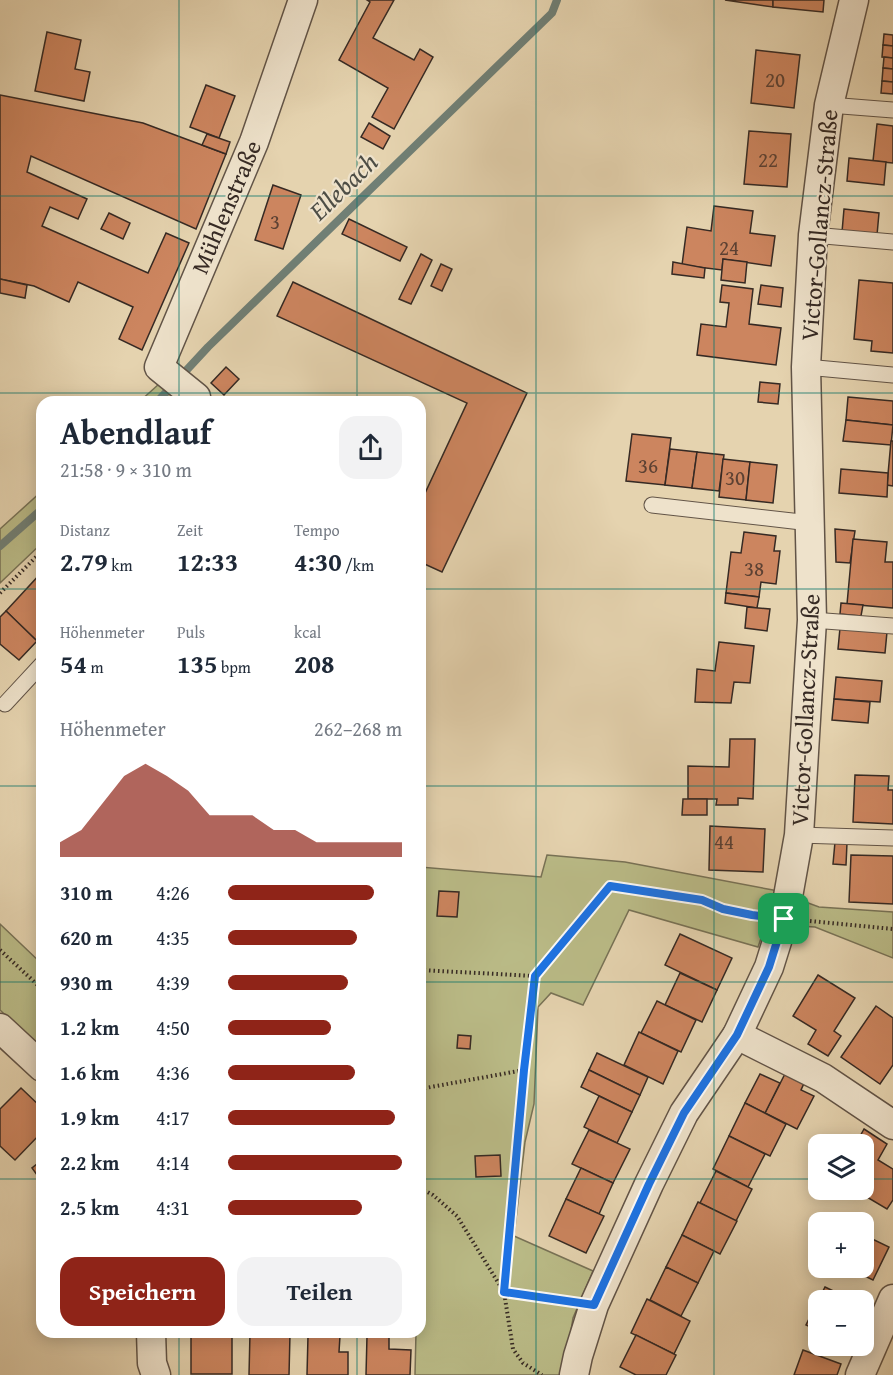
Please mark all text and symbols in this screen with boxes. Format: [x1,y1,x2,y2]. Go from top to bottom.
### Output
house number: 20 [765,64,785,95]
street label: Victor-Gollancz-Straße [791,108,847,342]
street label: Mühlenstraße [182,135,270,279]
water label: Ellebach [299,143,386,230]
house number: 22 [758,144,778,175]
house number: 3 [270,206,280,237]
house number: 24 [719,232,739,263]
text: Abendlauf [60,408,211,456]
button: share [339,416,402,479]
house number: 36 [638,450,658,481]
text: 21:58 · 9 × 310 m [60,455,192,484]
house number: 30 [725,462,745,493]
text: Distanz [60,518,110,542]
text: Zeit [177,518,203,542]
text: Tempo [294,518,340,542]
text: 2.79 [60,542,108,581]
text: 12:33 [177,542,238,581]
text: 4:30 [294,542,342,581]
text: km [108,553,132,577]
text: /km [342,553,374,577]
house number: 38 [744,553,764,584]
street label: Victor-Gollancz-Straße [781,593,829,827]
text: Höhenmeter [60,620,145,644]
text: Puls [177,620,205,644]
text: kcal [294,620,321,644]
text: 54 [60,644,87,683]
text: 135 [177,644,217,683]
text: 208 [294,644,334,683]
text: m [87,655,104,679]
text: bpm [217,655,251,679]
text: Höhenmeter [60,714,166,743]
text: 262–268 m [314,714,402,743]
house number: 44 [714,826,734,857]
text: 310 m [60,878,113,907]
text: 4:26 [156,878,190,907]
pin [758,893,809,944]
icon: arrive [767,902,800,935]
text: 620 m [60,923,113,952]
text: 4:35 [156,923,190,952]
text: 930 m [60,968,113,997]
text: 4:39 [156,968,190,997]
text: 1.2 km [60,1013,119,1042]
text: 4:50 [156,1013,190,1042]
text: 1.6 km [60,1058,119,1087]
text: 4:36 [156,1058,190,1087]
text: 1.9 km [60,1103,119,1132]
text: 4:17 [156,1103,190,1132]
map controls [808,1134,874,1356]
button: layers [808,1134,874,1200]
text: 2.2 km [60,1148,119,1177]
text: 4:14 [156,1148,190,1177]
text: 2.5 km [60,1193,119,1222]
text: 4:31 [156,1193,190,1222]
button: + [808,1212,874,1278]
button: Speichern [60,1257,225,1326]
button: Teilen [237,1257,402,1326]
button: − [808,1290,874,1356]

